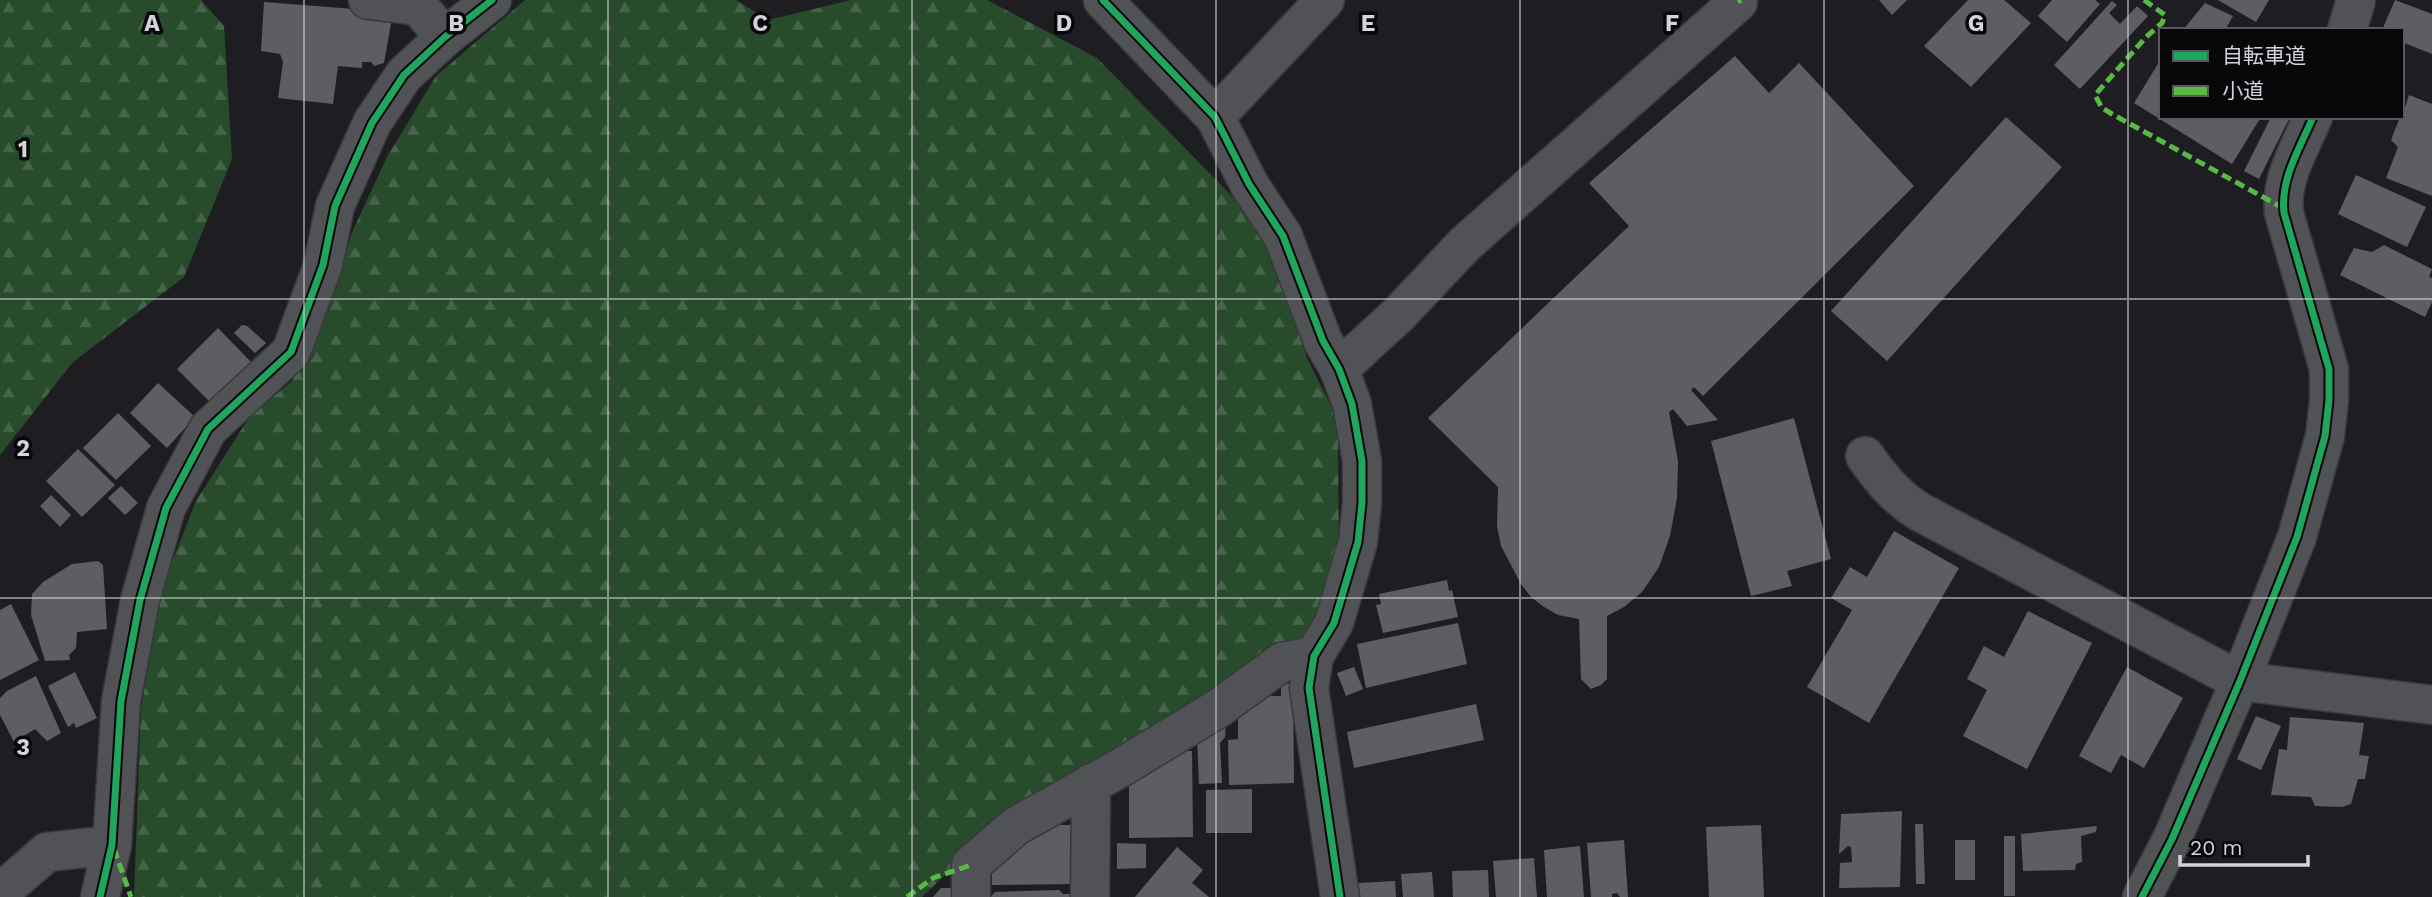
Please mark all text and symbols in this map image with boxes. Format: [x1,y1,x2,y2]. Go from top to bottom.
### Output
text: A [144,10,160,37]
text: B [448,10,464,37]
text: C [752,10,768,37]
text: D [1056,10,1072,37]
text: E [1361,10,1375,37]
text: F [1665,10,1679,37]
text: G [1968,10,1984,37]
legend [2159,28,2404,119]
text: 自転車道 [2222,43,2306,68]
text: 小道 [2222,78,2264,103]
text: 1 [18,136,28,163]
text: 2 [16,435,30,462]
text: 3 [16,734,30,761]
scale bar [2180,824,2308,868]
text: 20 m [2190,835,2242,860]

